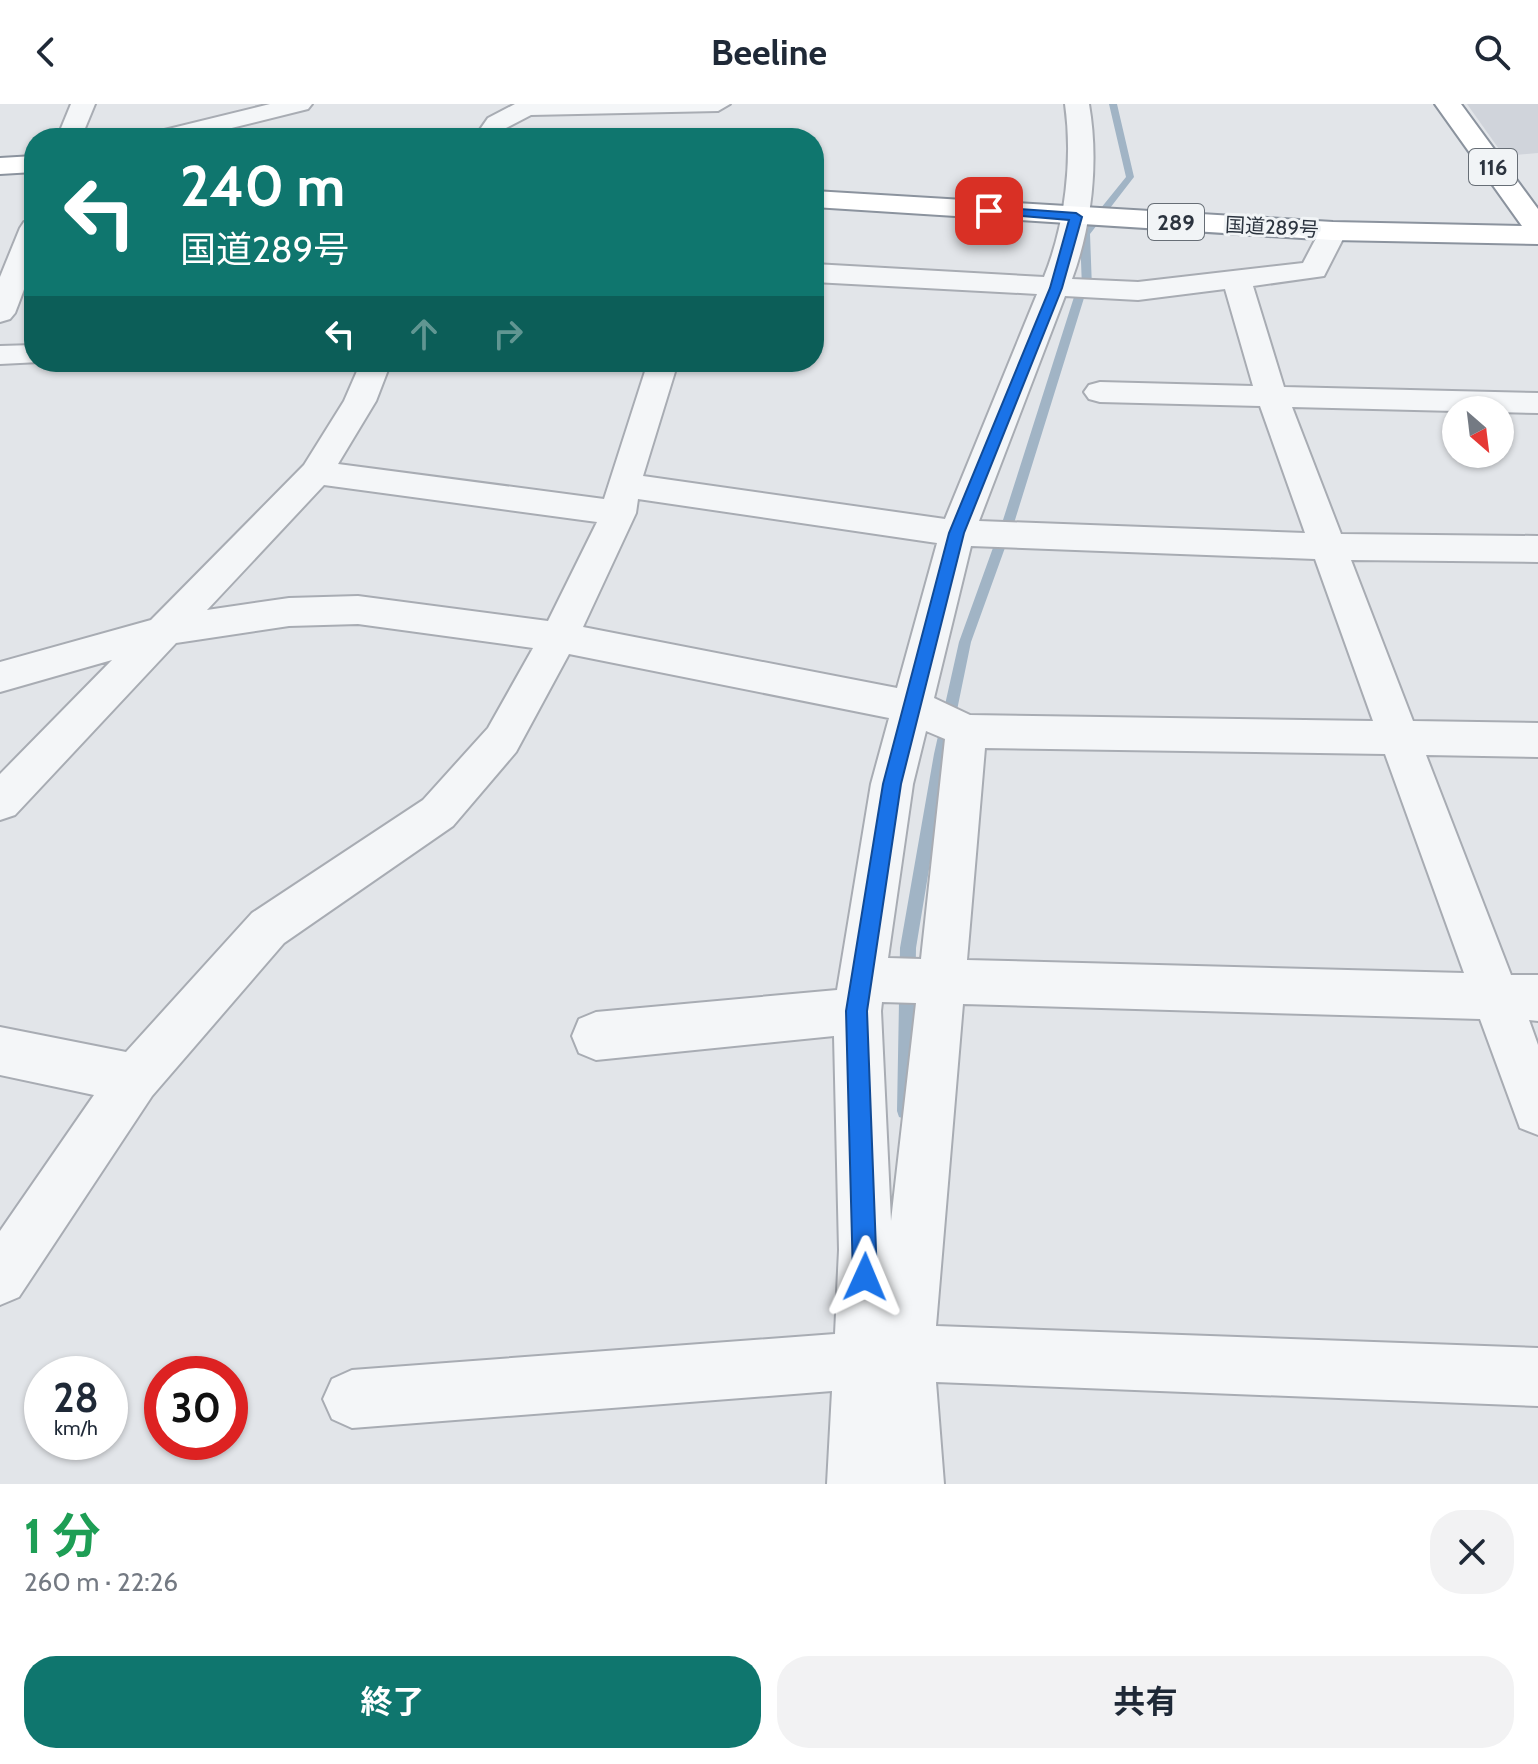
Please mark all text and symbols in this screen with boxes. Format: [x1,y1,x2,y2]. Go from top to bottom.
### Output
icon: back [24,30,68,74]
text: Beeline [711,30,827,74]
icon: search [1470,30,1514,74]
road number: 116 [1469,149,1517,185]
text: 240 m [180,152,345,220]
icon: left [48,160,152,264]
pin [955,177,1023,245]
icon: arrive [967,189,1011,233]
road number: 289 [1148,204,1204,240]
street label: 国道289号 [1224,213,1320,241]
text: 国道289号 [180,227,349,271]
icon: left [318,312,362,356]
icon: ahead [402,312,446,356]
icon: right [486,312,530,356]
north arrow [1442,396,1514,468]
map controls [1442,396,1514,468]
position arrow [823,1235,907,1319]
speed limit sign: 30 [144,1356,248,1460]
text: 28 [53,1373,99,1422]
text: km/h [54,1416,98,1440]
text: 1 分 [24,1507,101,1565]
button: close [1430,1510,1514,1594]
text: 260 m · 22:26 [24,1566,178,1598]
button: 終了 [24,1656,761,1748]
button: 共有 [777,1656,1514,1748]

